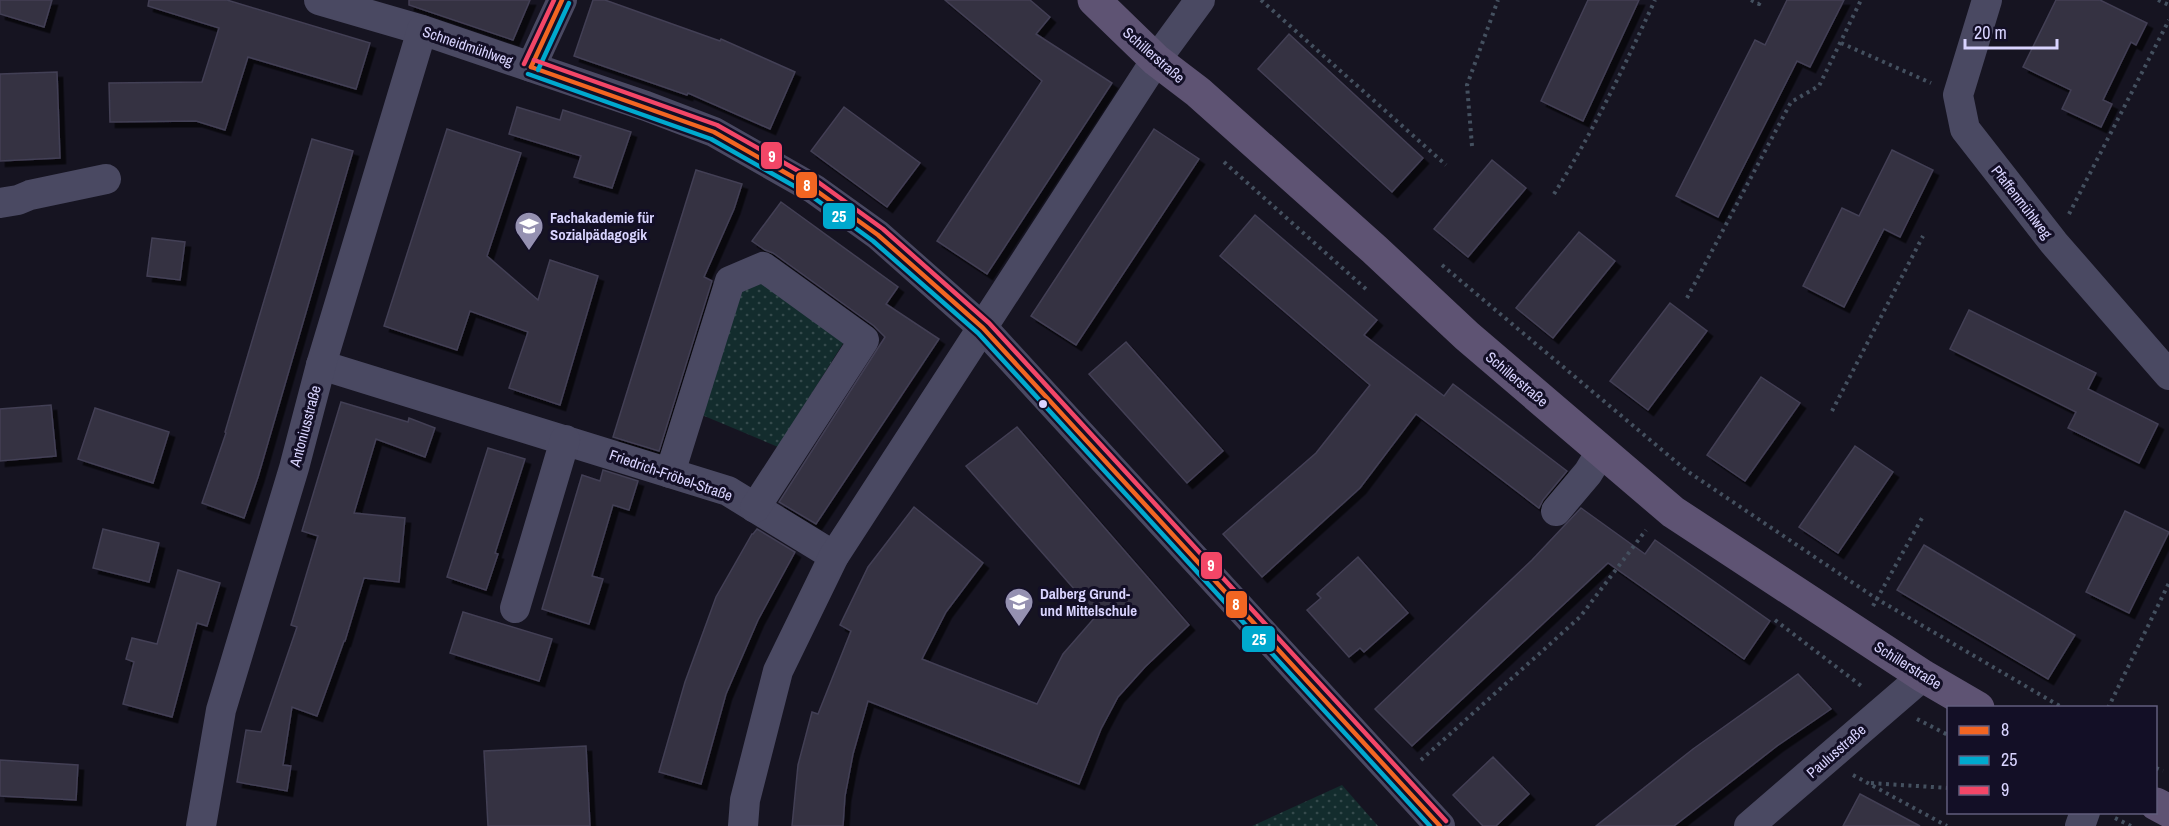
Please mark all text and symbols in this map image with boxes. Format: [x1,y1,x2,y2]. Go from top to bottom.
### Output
scale bar [1965,12,2056,50]
text: 20 m [1974,20,2007,45]
street label: Schneidmühlweg [420,21,516,71]
street label: Schillerstraße [1118,22,1190,88]
line badge: 9 [760,141,783,170]
text: 9 [768,145,776,167]
street label: Pfaffenmühlweg [1987,161,2057,243]
line badge: 8 [795,171,818,199]
text: 8 [803,174,811,196]
line badge: 25 [822,202,856,230]
text: 25 [832,205,846,227]
place label: Fachakademie für Sozialpädagogik [550,207,654,245]
school or university icon: Fachakademie für Sozialpädagogik [513,210,545,252]
street label: Schillerstraße [1481,347,1553,412]
street label: Antoniusstraße [284,383,326,470]
unlabelled marker [1037,398,1049,410]
street label: Friedrich-Fröbel-Straße [607,444,736,506]
line badge: 9 [1200,551,1223,580]
text: 9 [1207,554,1215,576]
place label: Dalberg Grund- und Mittelschule [1040,583,1137,621]
school or university icon: Dalberg Grund- und Mittelschule [1003,586,1035,628]
line badge: 8 [1225,590,1248,619]
text: 8 [1232,593,1240,615]
line badge: 25 [1241,625,1276,653]
text: 25 [1252,628,1266,650]
street label: Schillerstraße [1870,636,1946,694]
legend [1947,706,2157,814]
text: 8 [2001,717,2009,742]
street label: Paulusstraße [1802,719,1870,783]
text: 25 [2001,747,2017,772]
text: 9 [2001,777,2009,802]

